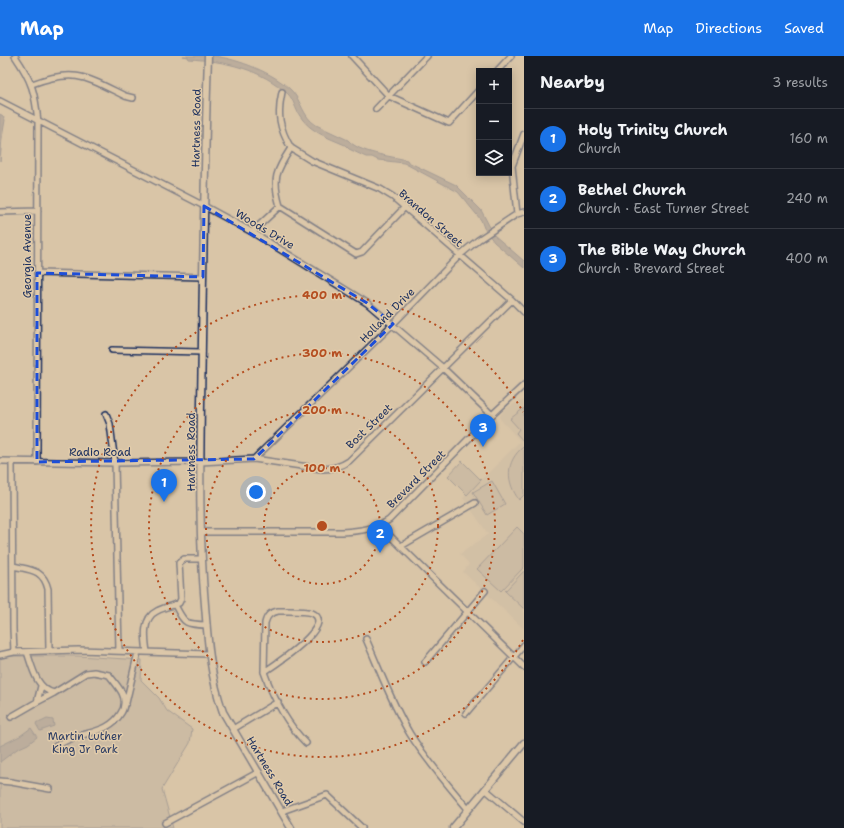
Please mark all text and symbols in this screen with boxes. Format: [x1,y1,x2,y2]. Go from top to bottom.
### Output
text: Map [20,16,64,41]
text: Map [644,19,674,37]
text: Directions [696,19,762,37]
text: Saved [784,19,824,37]
map controls [476,68,512,176]
button: + [476,68,512,104]
text: Nearby [540,71,605,93]
text: 3 results [772,74,828,91]
street label: Hartness Road [188,88,205,168]
button: − [476,104,512,140]
text: Holy Trinity Church [578,120,728,140]
text: 1 [550,130,556,147]
text: 160 m [790,130,828,147]
button: layers [476,140,512,176]
text: Church [578,140,621,157]
text: Bethel Church [578,180,686,200]
street label: Brandon Street [395,186,466,251]
text: 2 [548,190,558,207]
text: 240 m [786,190,828,207]
text: Church · East Turner Street [578,200,749,217]
street label: Woods Drive [232,206,297,253]
street label: Georgia Avenue [20,214,35,298]
text: The Bible Way Church [578,240,746,260]
text: 3 [548,250,558,267]
text: 400 m [785,250,828,267]
text: Church · Brevard Street [578,260,725,277]
street label: Holland Drive [356,284,418,346]
text: 400 m [302,287,342,303]
text: 300 m [302,345,342,361]
street label: Bost Street [343,400,396,452]
text: 200 m [302,402,342,418]
street label: Hartness Road [184,413,199,491]
pin: 3 [470,414,496,447]
street label: Radio Road [69,445,131,460]
street label: Brevard Street [384,447,449,512]
text: 100 m [304,460,341,476]
pin: 1 [151,469,177,502]
your location [246,482,266,502]
centre of rings [315,519,329,533]
pin: 2 [367,520,393,553]
park label: Martin Luther King Jr Park [48,729,122,757]
street label: Hartness Road [243,734,296,809]

